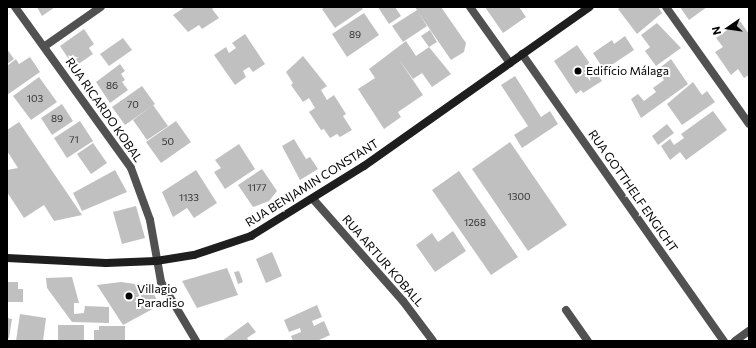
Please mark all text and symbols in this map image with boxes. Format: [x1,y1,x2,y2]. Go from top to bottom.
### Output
north arrow [708,8,748,48]
text: N [709,25,723,36]
house number: 89 [349,29,361,41]
street label: RUA RICARDO KOBAL [63,55,145,165]
place label: Edifício Málaga [586,64,669,78]
marker: Edifício Málaga [573,66,583,76]
house number: 86 [106,80,118,92]
house number: 103 [27,93,43,105]
house number: 70 [127,99,139,111]
house number: 89 [51,113,63,125]
street label: RUA GOTTHELF ENGICHT [585,127,681,255]
house number: 71 [69,134,79,146]
house number: 50 [162,136,174,148]
street label: RUA BENJAMIN CONSTANT [243,136,381,230]
house number: 1177 [247,182,267,194]
house number: 1300 [507,191,531,203]
house number: 1133 [179,192,199,204]
street label: RUA ARTUR KOBALL [339,212,427,310]
house number: 1268 [464,217,486,229]
place label: Villagio Paradiso [137,282,184,310]
marker: Villagio Paradiso [124,291,134,301]

